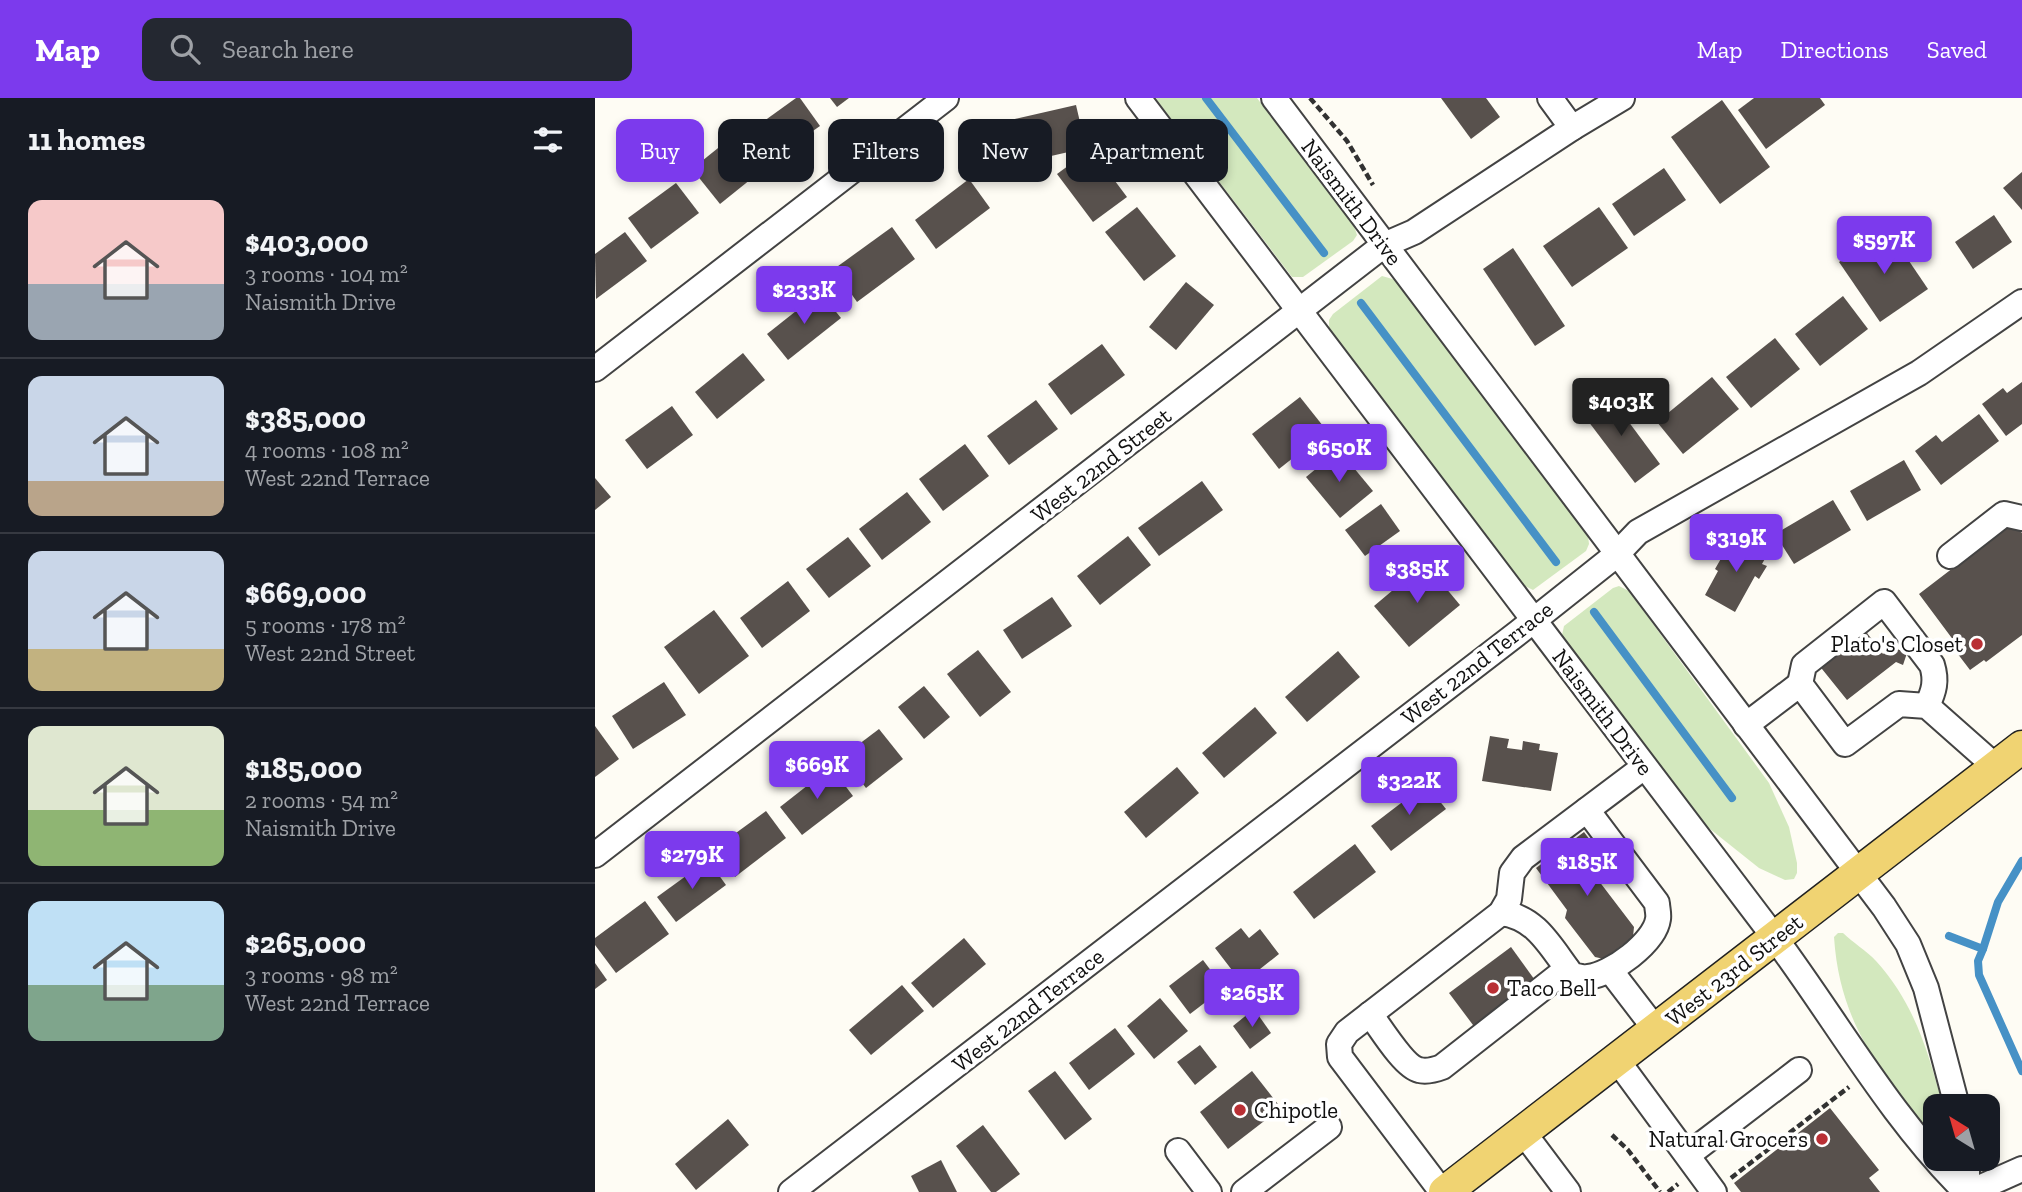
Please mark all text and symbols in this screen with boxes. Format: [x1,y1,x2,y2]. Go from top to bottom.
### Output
search box [142,18,632,81]
text: Map [35,30,100,69]
icon: search [166,30,204,68]
text: Search here [222,33,354,65]
text: Map [1697,35,1743,64]
text: Directions [1781,35,1889,64]
text: Saved [1927,35,1987,64]
chip: Buy [616,119,704,182]
chip: Rent [718,119,814,182]
chip: Filters [828,119,944,182]
chip: New [958,119,1052,182]
chip: Apartment [1066,119,1228,182]
icon: filters [529,121,567,159]
text: 11 homes [28,122,146,158]
street label: Naismith Drive [1295,133,1409,271]
pin: $597K [1835,216,1933,276]
text: $403,000 [245,224,369,260]
text: $597K [1853,225,1915,253]
icon: home [84,228,168,312]
text: 3 rooms · 104 m² [245,260,408,288]
pin: $233K [755,266,853,326]
text: $233K [772,275,836,303]
text: Naismith Drive [245,288,396,316]
pin: $403K [1572,378,1670,438]
text: $403K [1588,387,1654,415]
text: $385,000 [245,400,366,436]
street label: West 22nd Street [1025,401,1177,528]
icon: home [84,404,168,488]
pin: $650K [1290,424,1388,484]
text: $650K [1307,433,1371,461]
text: 4 rooms · 108 m² [245,436,409,464]
text: West 22nd Terrace [245,464,430,492]
pin: $319K [1687,514,1785,574]
text: $319K [1706,523,1766,551]
pin: $385K [1368,546,1466,605]
text: $385K [1385,554,1449,582]
text: $669,000 [245,575,366,611]
icon: home [84,579,168,663]
street label: West 22nd Terrace [1396,595,1558,731]
text: 5 rooms · 178 m² [245,611,405,639]
place label: Plato's Closet [1831,630,1963,658]
marker: Plato's Closet [1969,636,1985,652]
text: West 22nd Street [245,639,415,667]
street label: Naismith Drive [1546,643,1660,781]
pin: $669K [768,742,866,801]
text: $185,000 [245,750,362,786]
text: $669K [785,750,849,778]
icon: home [84,754,168,838]
pin: $322K [1360,758,1458,817]
text: $322K [1377,766,1441,794]
text: 2 rooms · 54 m² [245,786,398,814]
text: Naismith Drive [245,814,396,842]
pin: $279K [643,832,741,891]
pin: $185K [1538,838,1636,898]
text: $279K [661,840,723,868]
text: $185K [1557,847,1617,875]
street label: West 23rd Street [1660,908,1808,1032]
text: $265,000 [245,925,366,961]
icon: home [84,929,168,1013]
street label: West 22nd Terrace [947,942,1109,1078]
text: 3 rooms · 98 m² [245,961,398,989]
pin: $265K [1203,970,1301,1029]
place label: Taco Bell [1507,974,1596,1002]
text: $265K [1220,978,1284,1006]
marker: Taco Bell [1485,980,1501,996]
text: West 22nd Terrace [245,989,430,1017]
north arrow [1923,1094,2000,1171]
map controls [1923,1094,2000,1171]
place label: Chipotle [1254,1096,1338,1124]
marker: Chipotle [1232,1102,1248,1118]
place label: Natural Grocers [1648,1125,1808,1153]
marker: Natural Grocers [1814,1131,1830,1147]

